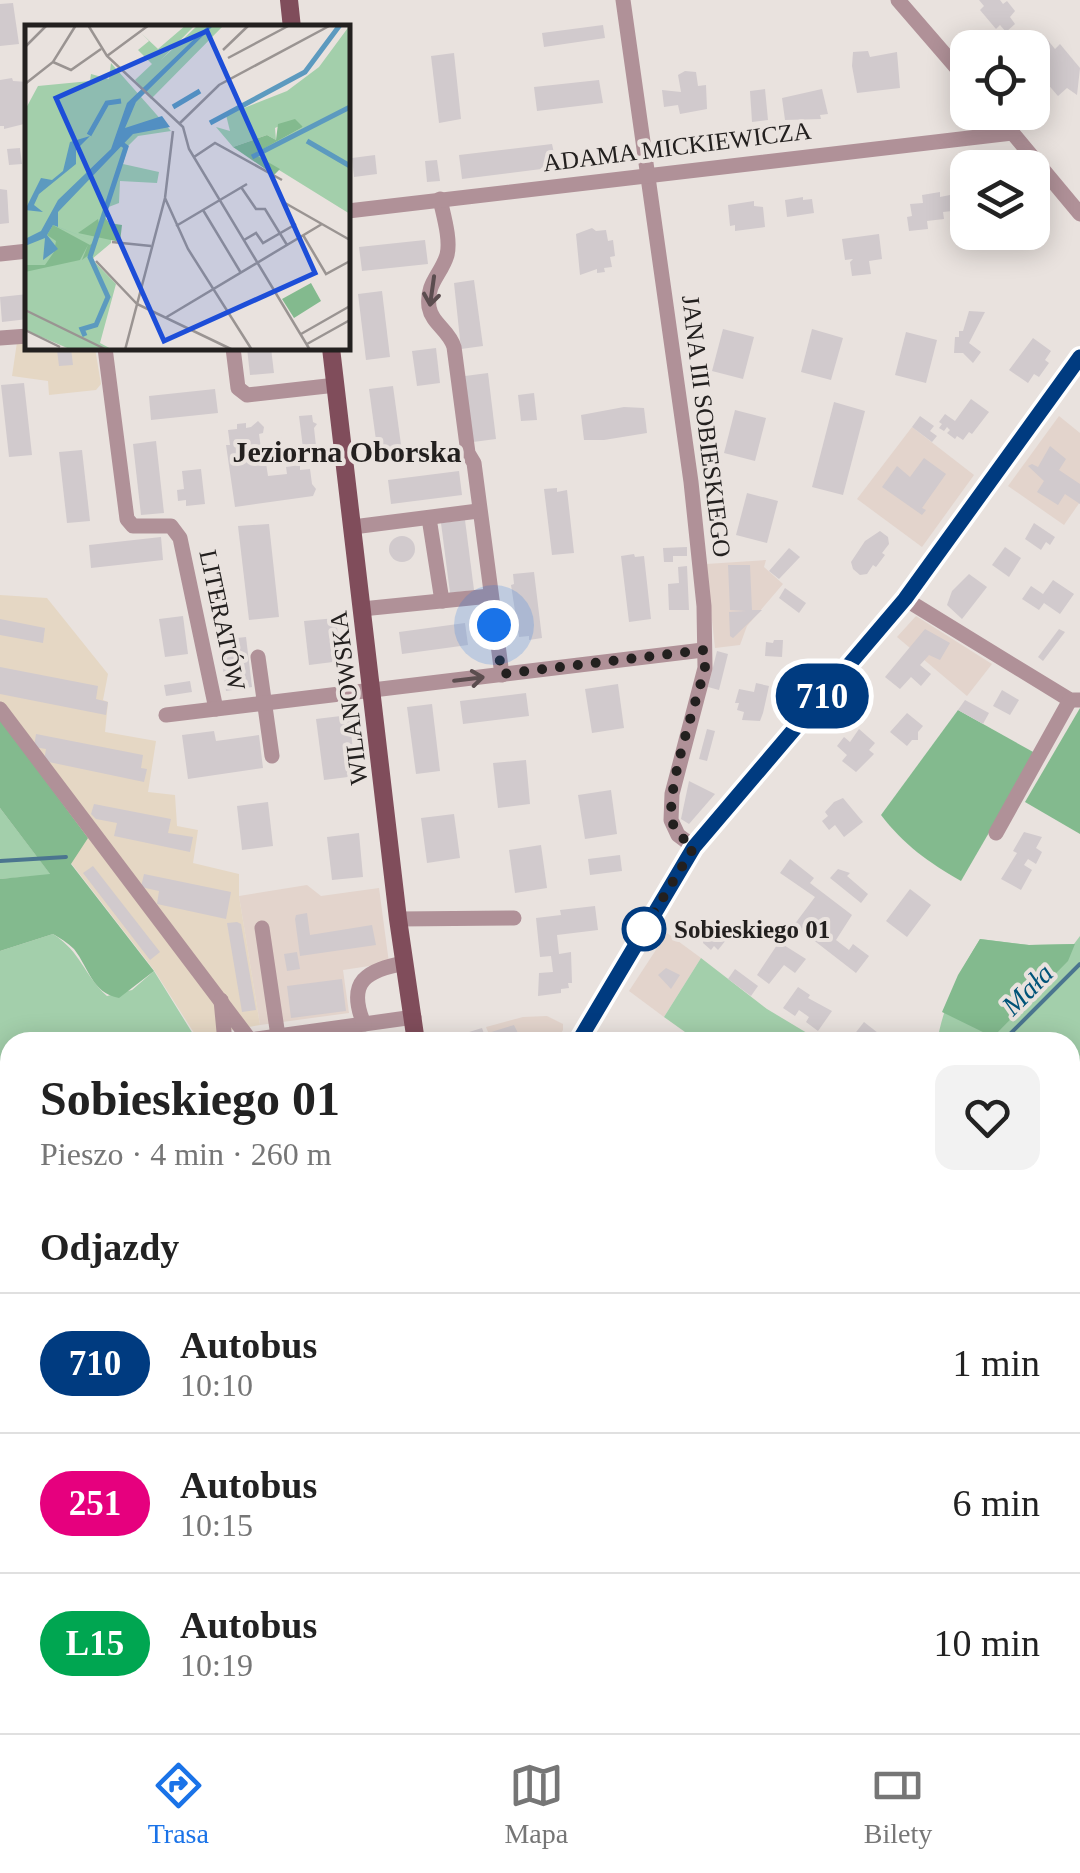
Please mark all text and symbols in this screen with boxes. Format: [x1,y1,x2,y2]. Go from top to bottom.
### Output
inset map [25,25,350,350]
map controls [950,30,1050,250]
button: locate [950,30,1050,130]
street label: ADAMA MICKIEWICZA [541,117,813,176]
button: layers [950,150,1050,250]
one-way arrow [423,275,441,307]
street label: JANA III SOBIESKIEGO [677,293,736,559]
district label: Jeziorna Oborska [232,435,462,468]
street label: LITERATÓW [194,547,251,693]
your location [469,600,519,650]
street label: WILANOWSKA [324,609,373,786]
line badge: 710 [764,664,880,728]
one-way arrow [452,669,484,688]
text: 710 [796,677,848,716]
marker: Sobieskiego 01 [623,908,665,950]
place label: Sobieskiego 01 [674,916,830,943]
water label: Mała [995,957,1059,1022]
button: heart [935,1065,1040,1170]
text: Sobieskiego 01 [40,1072,340,1125]
text: Pieszo · 4 min · 260 m [40,1136,332,1172]
text: Odjazdy [40,1226,179,1268]
text: Autobus [180,1324,317,1366]
text: 1 min [952,1342,1040,1384]
text: 710 [69,1344,121,1383]
text: 10:10 [180,1367,253,1403]
text: Autobus [180,1464,317,1506]
text: 6 min [952,1482,1040,1524]
text: 251 [69,1484,121,1523]
text: 10:15 [180,1507,253,1543]
text: Autobus [180,1604,317,1646]
text: 10 min [933,1622,1040,1664]
text: L15 [66,1624,124,1663]
text: 10:19 [180,1647,253,1683]
tab: Trasa [148,1758,209,1850]
tab: Mapa [504,1758,568,1850]
tab: Bilety [864,1758,932,1850]

